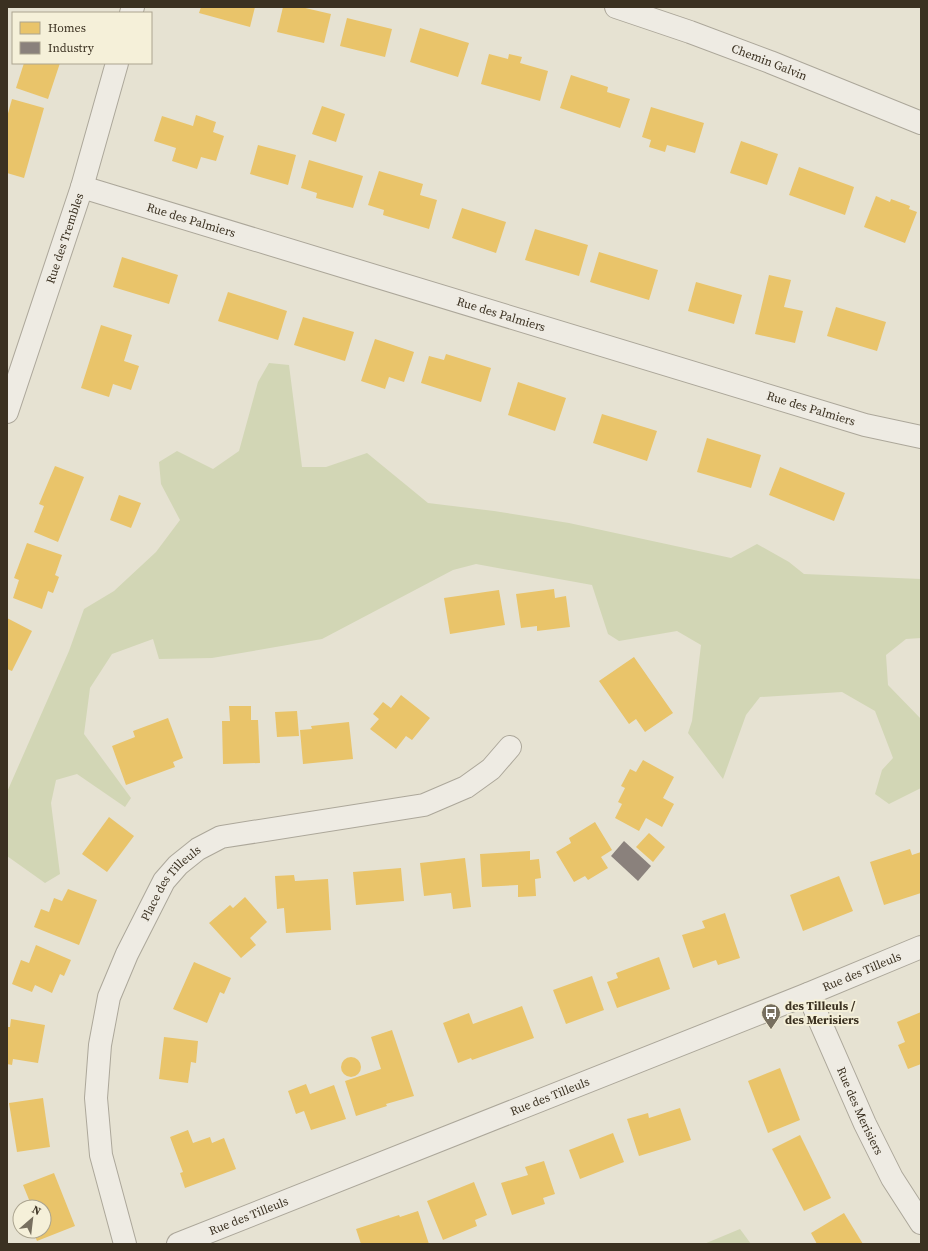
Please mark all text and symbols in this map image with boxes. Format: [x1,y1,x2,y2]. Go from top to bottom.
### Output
legend [12,12,152,64]
text: Homes [48,20,86,36]
text: Industry [48,40,95,56]
street label: Chemin Galvin [729,40,810,84]
street label: Rue des Trembles [42,191,87,286]
street label: Rue des Palmiers [145,199,237,241]
street label: Rue des Palmiers [455,293,547,335]
street label: Rue des Palmiers [765,388,857,430]
street label: Place des Tilleuls [137,842,204,924]
street label: Rue des Tilleuls [820,948,904,995]
place label: des Tilleuls / des Merisiers [785,998,859,1028]
bus stop icon: des Tilleuls / des Merisiers [760,1002,782,1030]
street label: Rue des Merisiers [833,1065,887,1158]
street label: Rue des Tilleuls [508,1074,592,1119]
street label: Rue des Tilleuls [207,1193,291,1239]
north arrow [12,1199,52,1239]
text: N [29,1202,44,1219]

